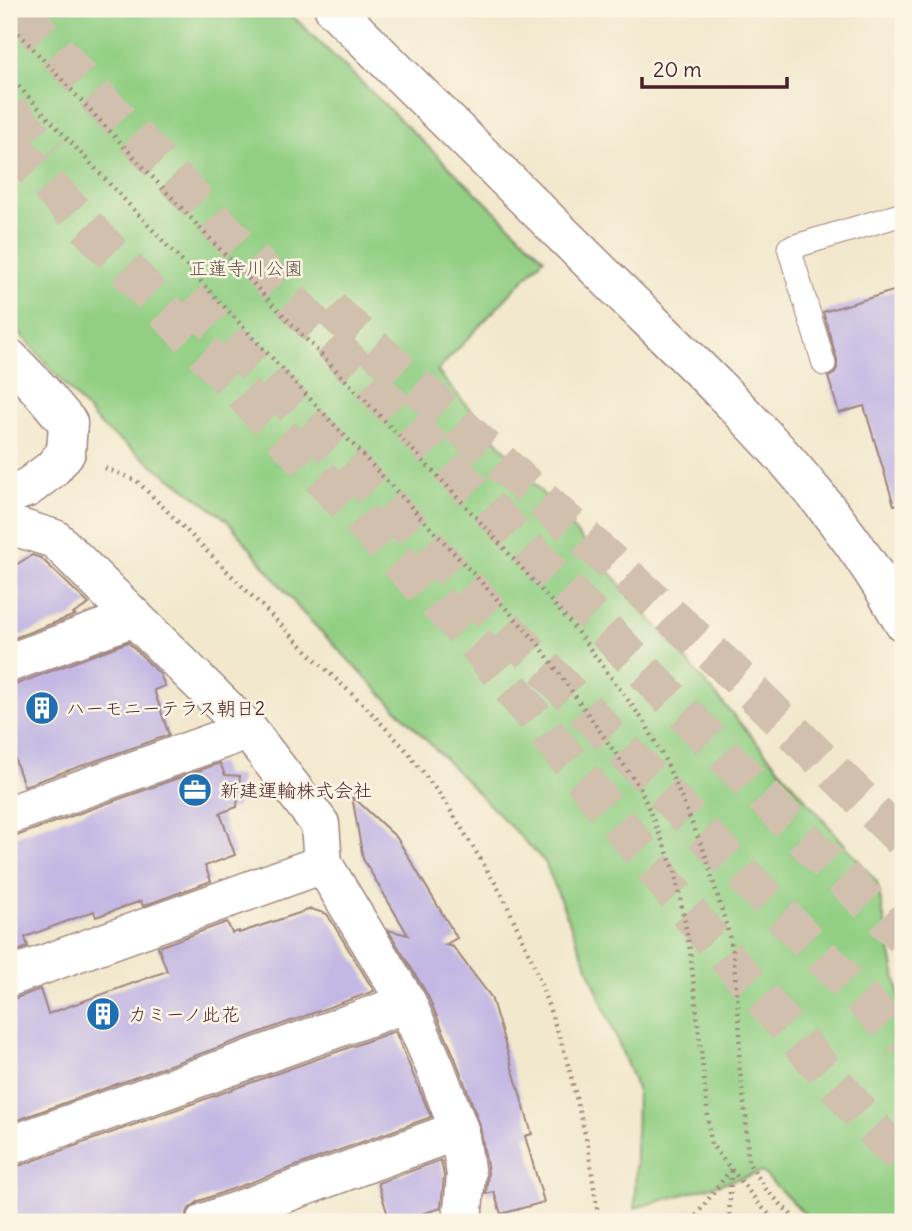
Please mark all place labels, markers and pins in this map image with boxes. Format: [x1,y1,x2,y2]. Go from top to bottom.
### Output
building icon: ハーモニーテラス朝日2 [23,689,61,727]
place label: ハーモニーテラス朝日2 [66,696,265,720]
office icon: 新建運輸株式会社 [176,771,214,809]
place label: 新建運輸株式会社 [220,778,372,802]
building icon: カミーノ此花 [84,995,122,1033]
place label: カミーノ此花 [128,1002,240,1026]

